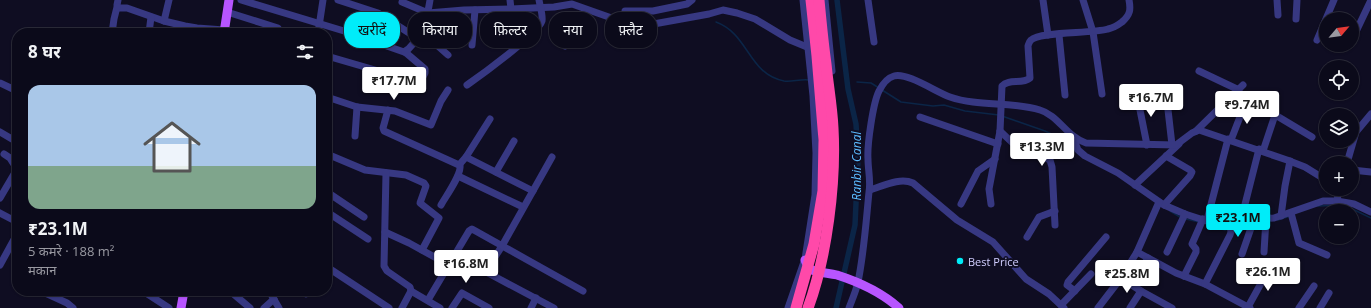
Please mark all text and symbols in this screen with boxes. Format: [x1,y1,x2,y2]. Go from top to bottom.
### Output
chip: खरीदें [344,12,400,48]
chip: किराया [408,12,472,48]
chip: फ़िल्टर [480,12,541,48]
chip: नया [549,12,597,48]
chip: फ़्लैट [605,12,657,48]
north arrow [1319,12,1359,52]
map controls [1319,12,1359,244]
text: 8 घर [28,40,61,63]
icon: filters [294,41,316,63]
button: locate [1319,60,1359,100]
pin: ₹17.7M [361,67,427,101]
text: ₹17.7M [371,71,417,89]
pin: ₹16.7M [1118,84,1184,118]
text: ₹16.7M [1128,88,1174,106]
pin: ₹9.74M [1214,91,1280,125]
text: ₹9.74M [1224,95,1270,113]
button: layers [1319,108,1359,148]
icon: home [136,111,208,183]
water label: Ranbir Canal [848,131,865,200]
pin: ₹13.3M [1009,133,1075,167]
text: ₹13.3M [1019,137,1065,155]
button: + [1319,156,1359,196]
pin: ₹23.1M [1205,204,1271,238]
button: − [1319,204,1359,244]
text: ₹23.1M [1215,208,1261,226]
text: ₹23.1M [28,217,88,240]
text: 5 कमरे · 188 m² [28,242,114,260]
pin: ₹16.8M [433,250,499,284]
text: ₹16.8M [443,254,489,272]
place label: Best Price [968,254,1019,269]
marker: Best Price [955,256,965,266]
pin: ₹26.1M [1235,258,1301,292]
pin: ₹25.8M [1094,260,1160,294]
text: मकान [28,261,56,279]
text: ₹26.1M [1245,262,1291,280]
text: ₹25.8M [1104,264,1150,282]

